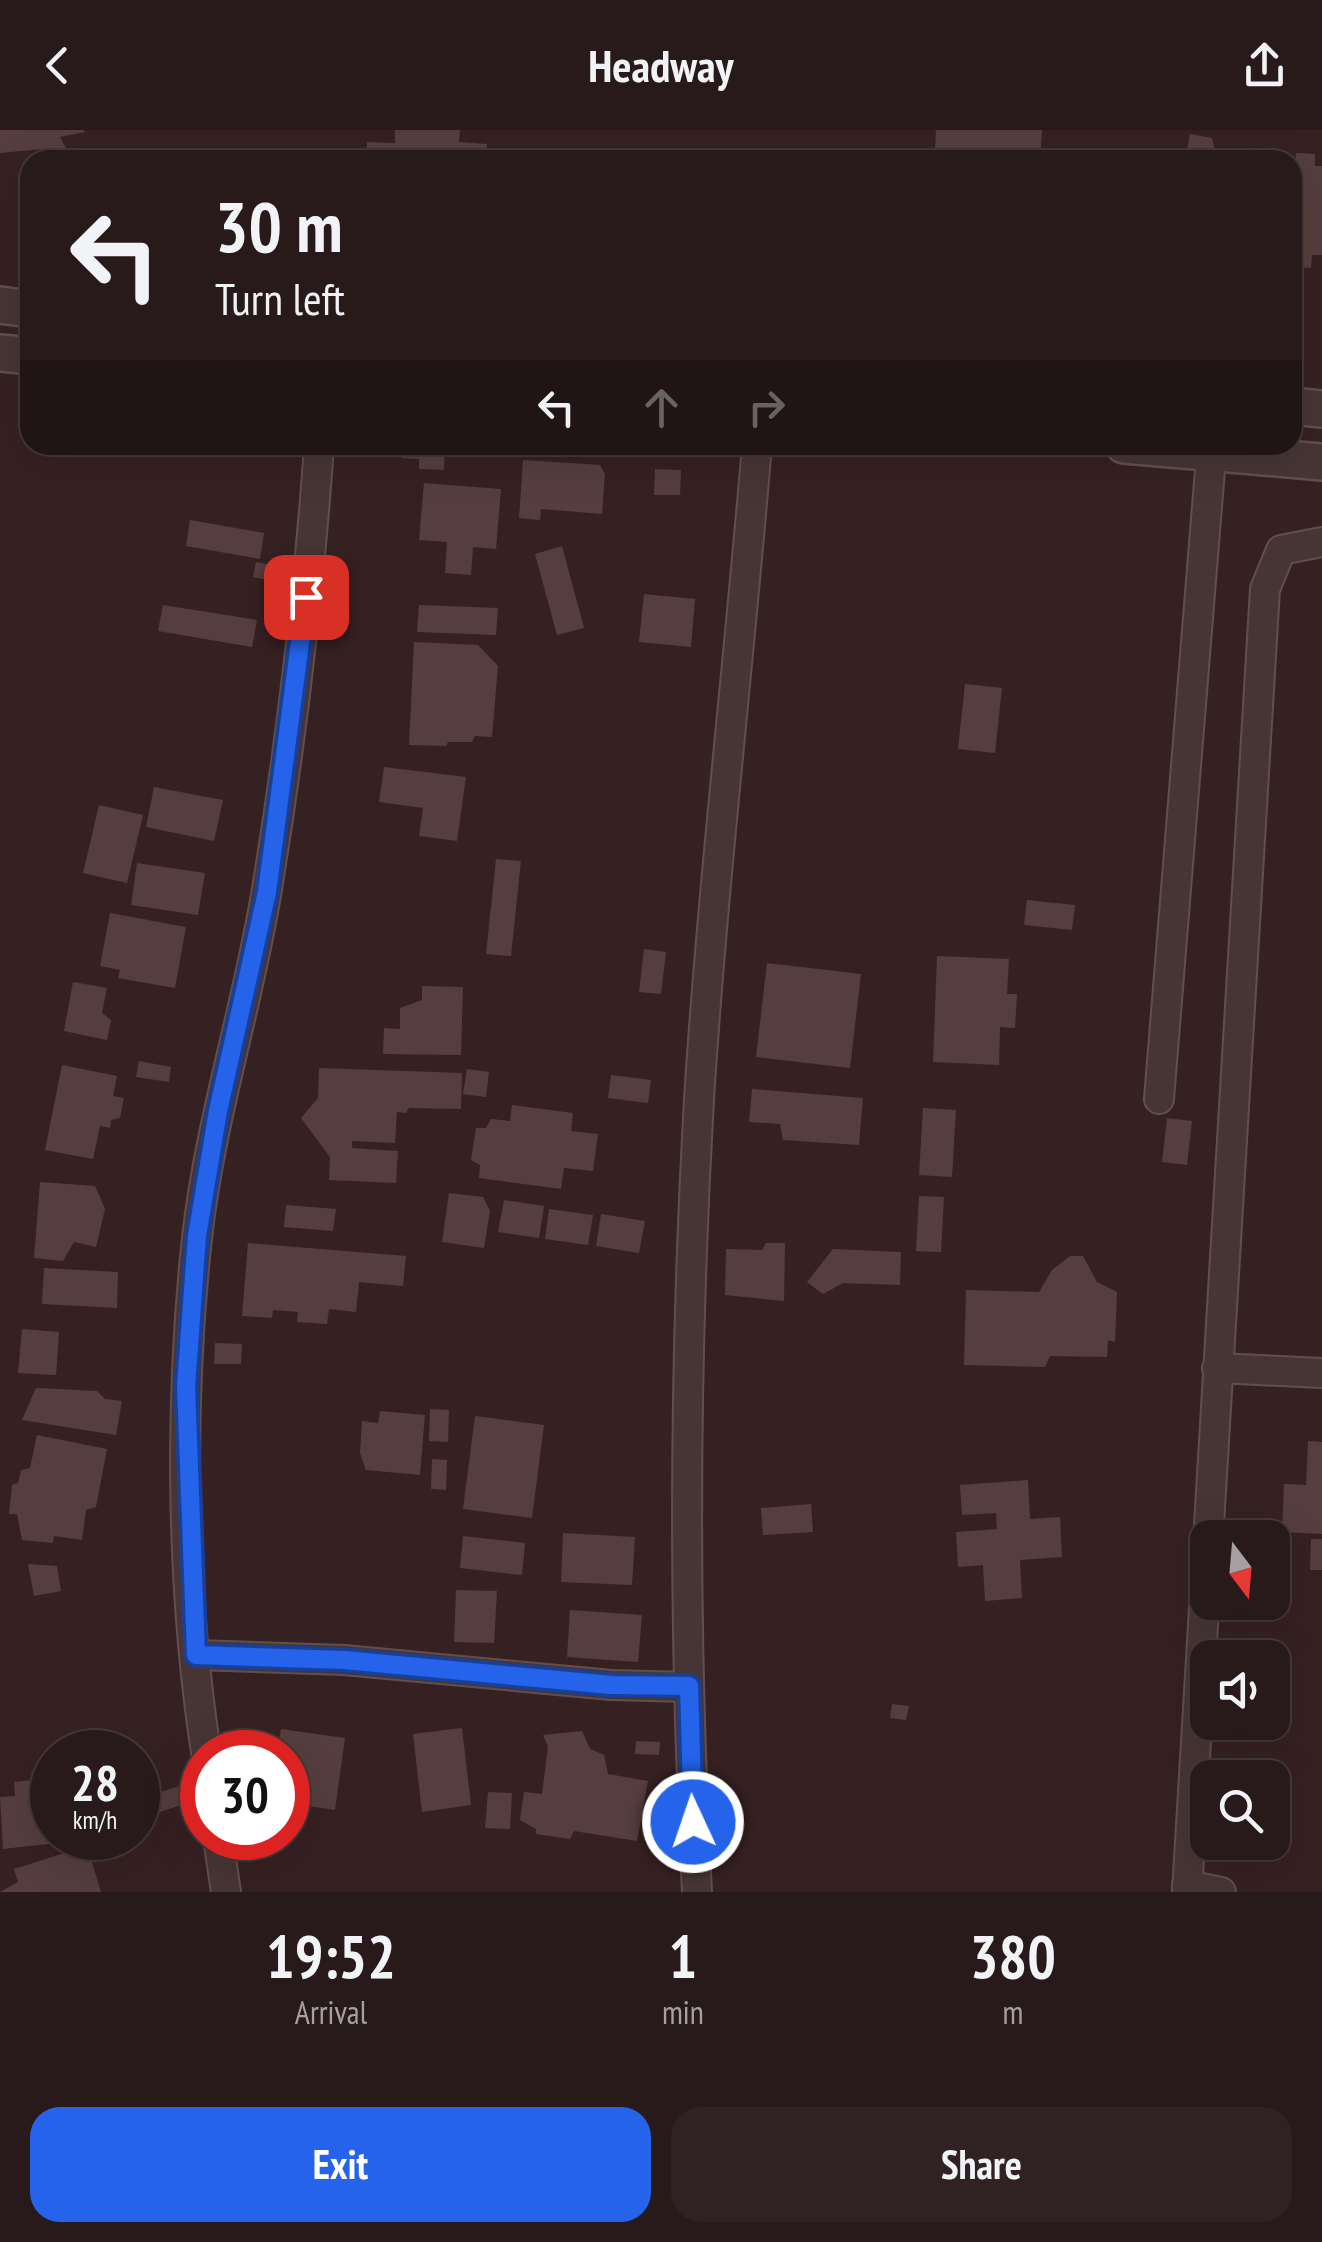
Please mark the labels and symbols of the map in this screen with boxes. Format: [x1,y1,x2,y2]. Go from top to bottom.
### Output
pin [264,555,349,640]
north arrow [1190,1520,1290,1620]
speed limit sign: 30 [180,1730,310,1860]
position arrow [641,1770,745,1874]

